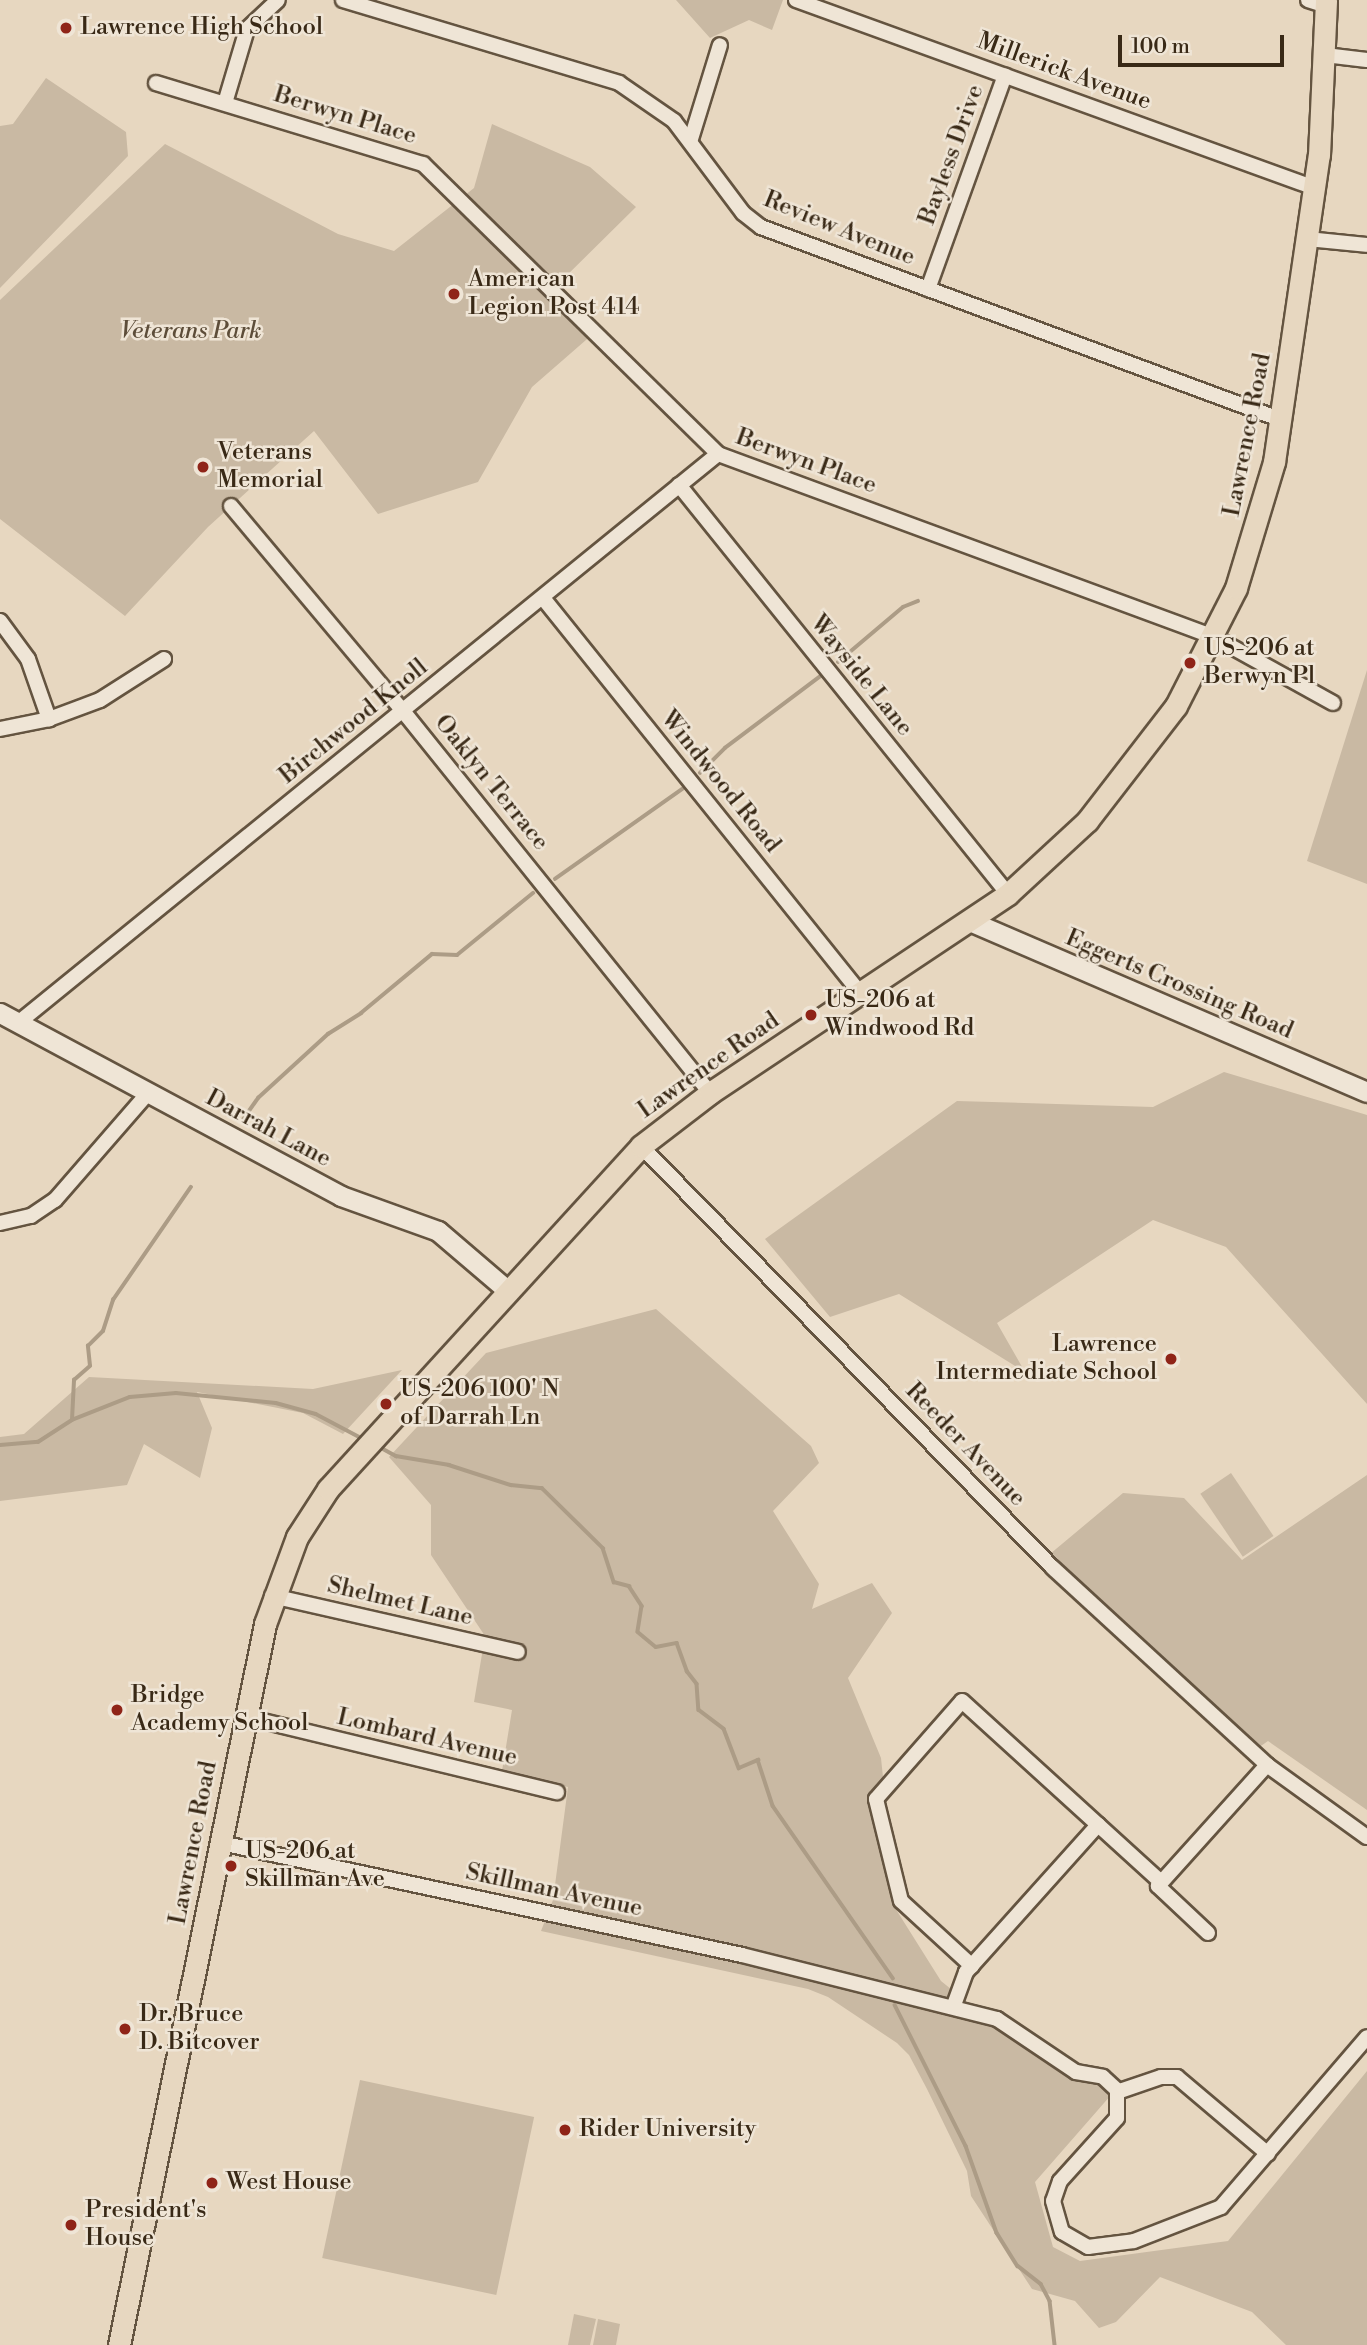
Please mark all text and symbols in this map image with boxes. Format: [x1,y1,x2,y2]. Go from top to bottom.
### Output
place label: Lawrence High School [80,14,323,42]
marker: Lawrence High School [58,20,74,36]
scale bar [1122,21,1288,65]
street label: Millerick Avenue [973,27,1155,117]
text: 100 m [1131,34,1190,60]
street label: Berwyn Place [270,81,420,151]
street label: Bayless Drive [913,81,991,229]
street label: Review Avenue [759,186,919,272]
place label: American Legion Post 414 [468,266,639,322]
marker: American Legion Post 414 [446,286,462,302]
park label: Veterans Park [120,318,262,346]
street label: Lawrence Road [1218,351,1278,519]
street label: Berwyn Place [732,423,880,501]
place label: Veterans Memorial [217,439,323,495]
marker: Veterans Memorial [195,459,211,475]
street label: Wayside Lane [803,610,919,742]
place label: US-206 at Berwyn Pl [1204,635,1315,691]
street label: Birchwood Knoll [274,653,434,791]
marker: US-206 at Berwyn Pl [1182,655,1198,671]
street label: Windwood Road [654,705,786,859]
street label: Oaklyn Terrace [428,709,554,857]
street label: Eggerts Crossing Road [1061,924,1297,1046]
place label: US-206 at Windwood Rd [825,987,974,1043]
street label: Lawrence Road [633,1007,785,1125]
marker: US-206 at Windwood Rd [803,1007,819,1023]
street label: Darrah Lane [200,1084,336,1174]
place label: Lawrence Intermediate School [936,1331,1157,1387]
marker: Lawrence Intermediate School [1163,1351,1179,1367]
place label: US-206 100' N of Darrah Ln [400,1376,559,1432]
street label: Reeder Avenue [899,1377,1031,1513]
marker: US-206 100' N of Darrah Ln [378,1396,394,1412]
street label: Shelmet Lane [324,1571,476,1633]
place label: Bridge Academy School [131,1682,308,1738]
marker: Bridge Academy School [109,1702,125,1718]
street label: Lombard Avenue [334,1703,520,1773]
street label: Lawrence Road [164,1759,224,1927]
place label: US-206 at Skillman Ave [245,1838,385,1894]
marker: US-206 at Skillman Ave [223,1858,239,1874]
street label: Skillman Avenue [463,1858,645,1924]
place label: Dr. Bruce D. Bitcover [139,2001,260,2057]
marker: Dr. Bruce D. Bitcover [117,2021,133,2037]
place label: Rider University [579,2116,756,2144]
marker: Rider University [557,2122,573,2138]
place label: West House [226,2169,352,2197]
marker: West House [204,2175,220,2191]
place label: President's House [85,2197,207,2253]
marker: President's House [63,2217,79,2233]

